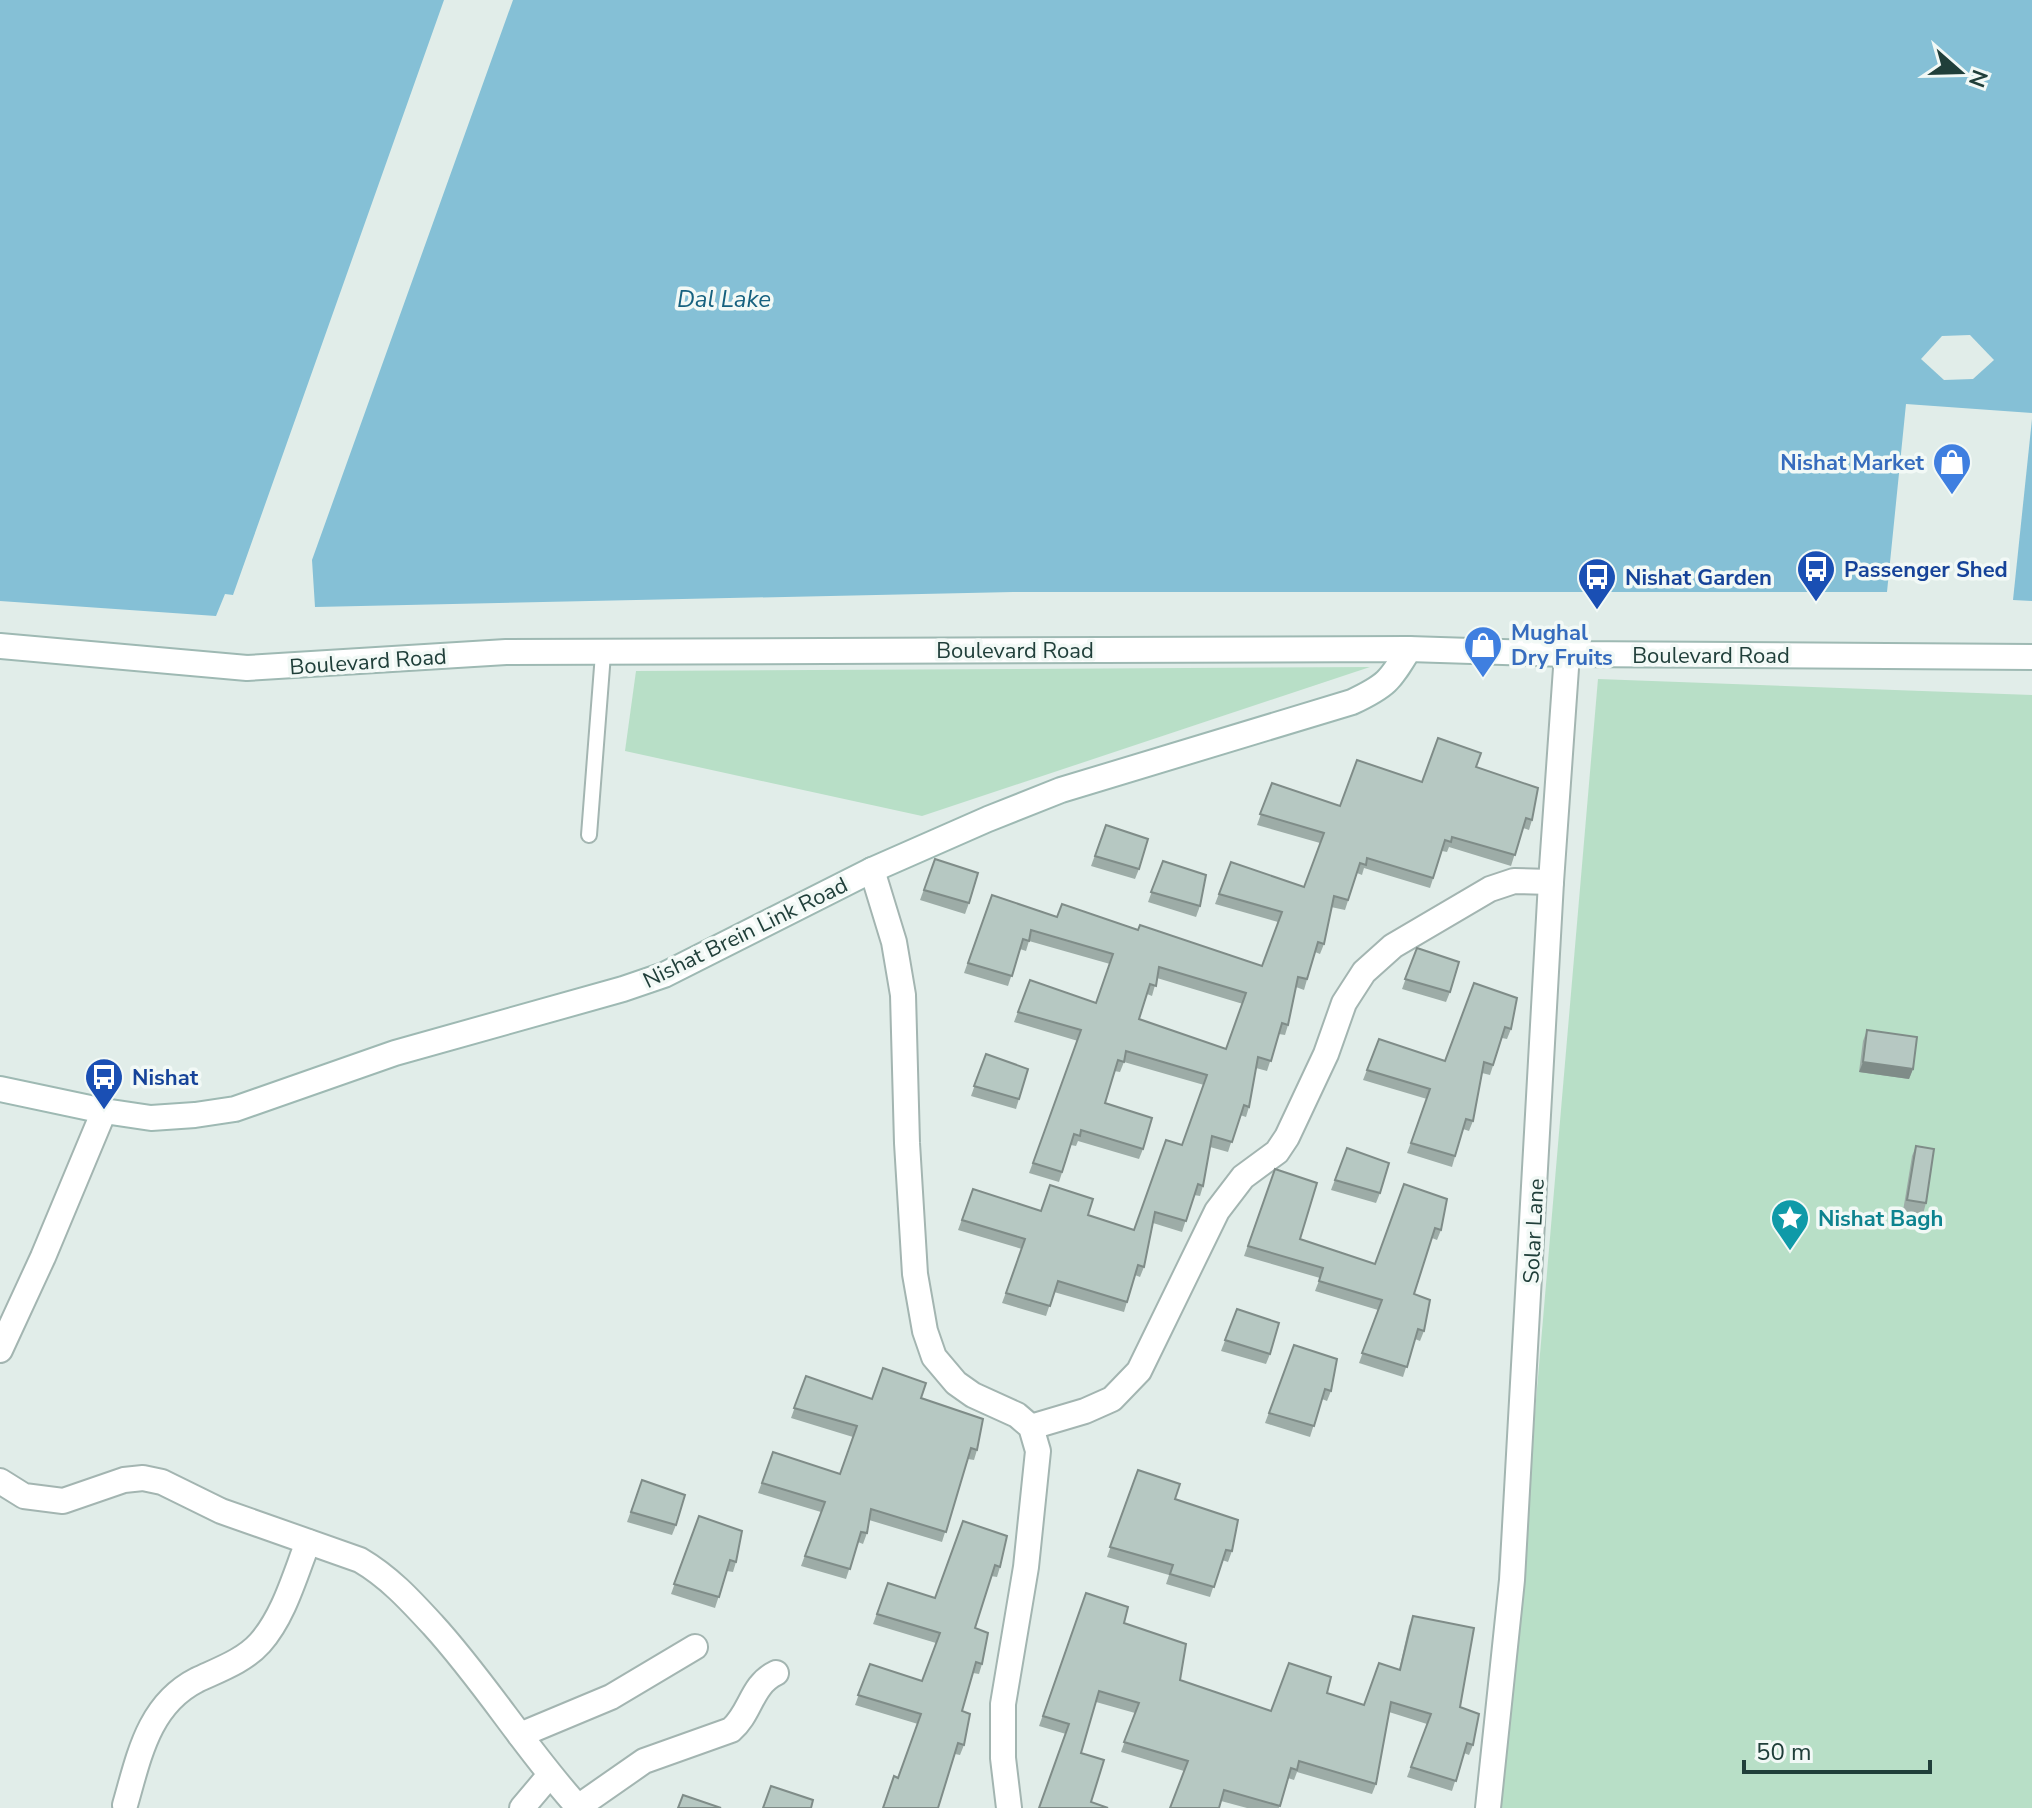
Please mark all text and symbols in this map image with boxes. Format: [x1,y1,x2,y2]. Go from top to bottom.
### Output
north arrow [1920,32,2000,112]
text: N [1961,66,1995,91]
water label: Dal Lake [677,283,771,315]
shop icon: Nishat Market [1931,441,1973,496]
place label: Nishat Market [1780,448,1925,478]
bus stop icon: Passenger Shed [1795,548,1837,603]
place label: Passenger Shed [1844,555,2008,585]
bus stop icon: Nishat Garden [1576,556,1618,611]
place label: Nishat Garden [1625,563,1772,593]
place label: Mughal Dry Fruits [1511,618,1613,673]
shop icon: Mughal Dry Fruits [1462,624,1504,679]
street label: Boulevard Road [936,636,1094,666]
street label: Boulevard Road [1632,641,1790,671]
street label: Boulevard Road [288,642,448,682]
street label: Nishat Brein Link Road [638,870,853,996]
bus stop icon: Nishat [83,1056,125,1111]
place label: Nishat [132,1063,199,1093]
street label: Solar Lane [1516,1178,1552,1284]
place icon: Nishat Bagh [1769,1197,1811,1252]
place label: Nishat Bagh [1818,1204,1943,1234]
scale bar [1744,1724,1930,1774]
text: 50 m [1756,1736,1812,1768]

